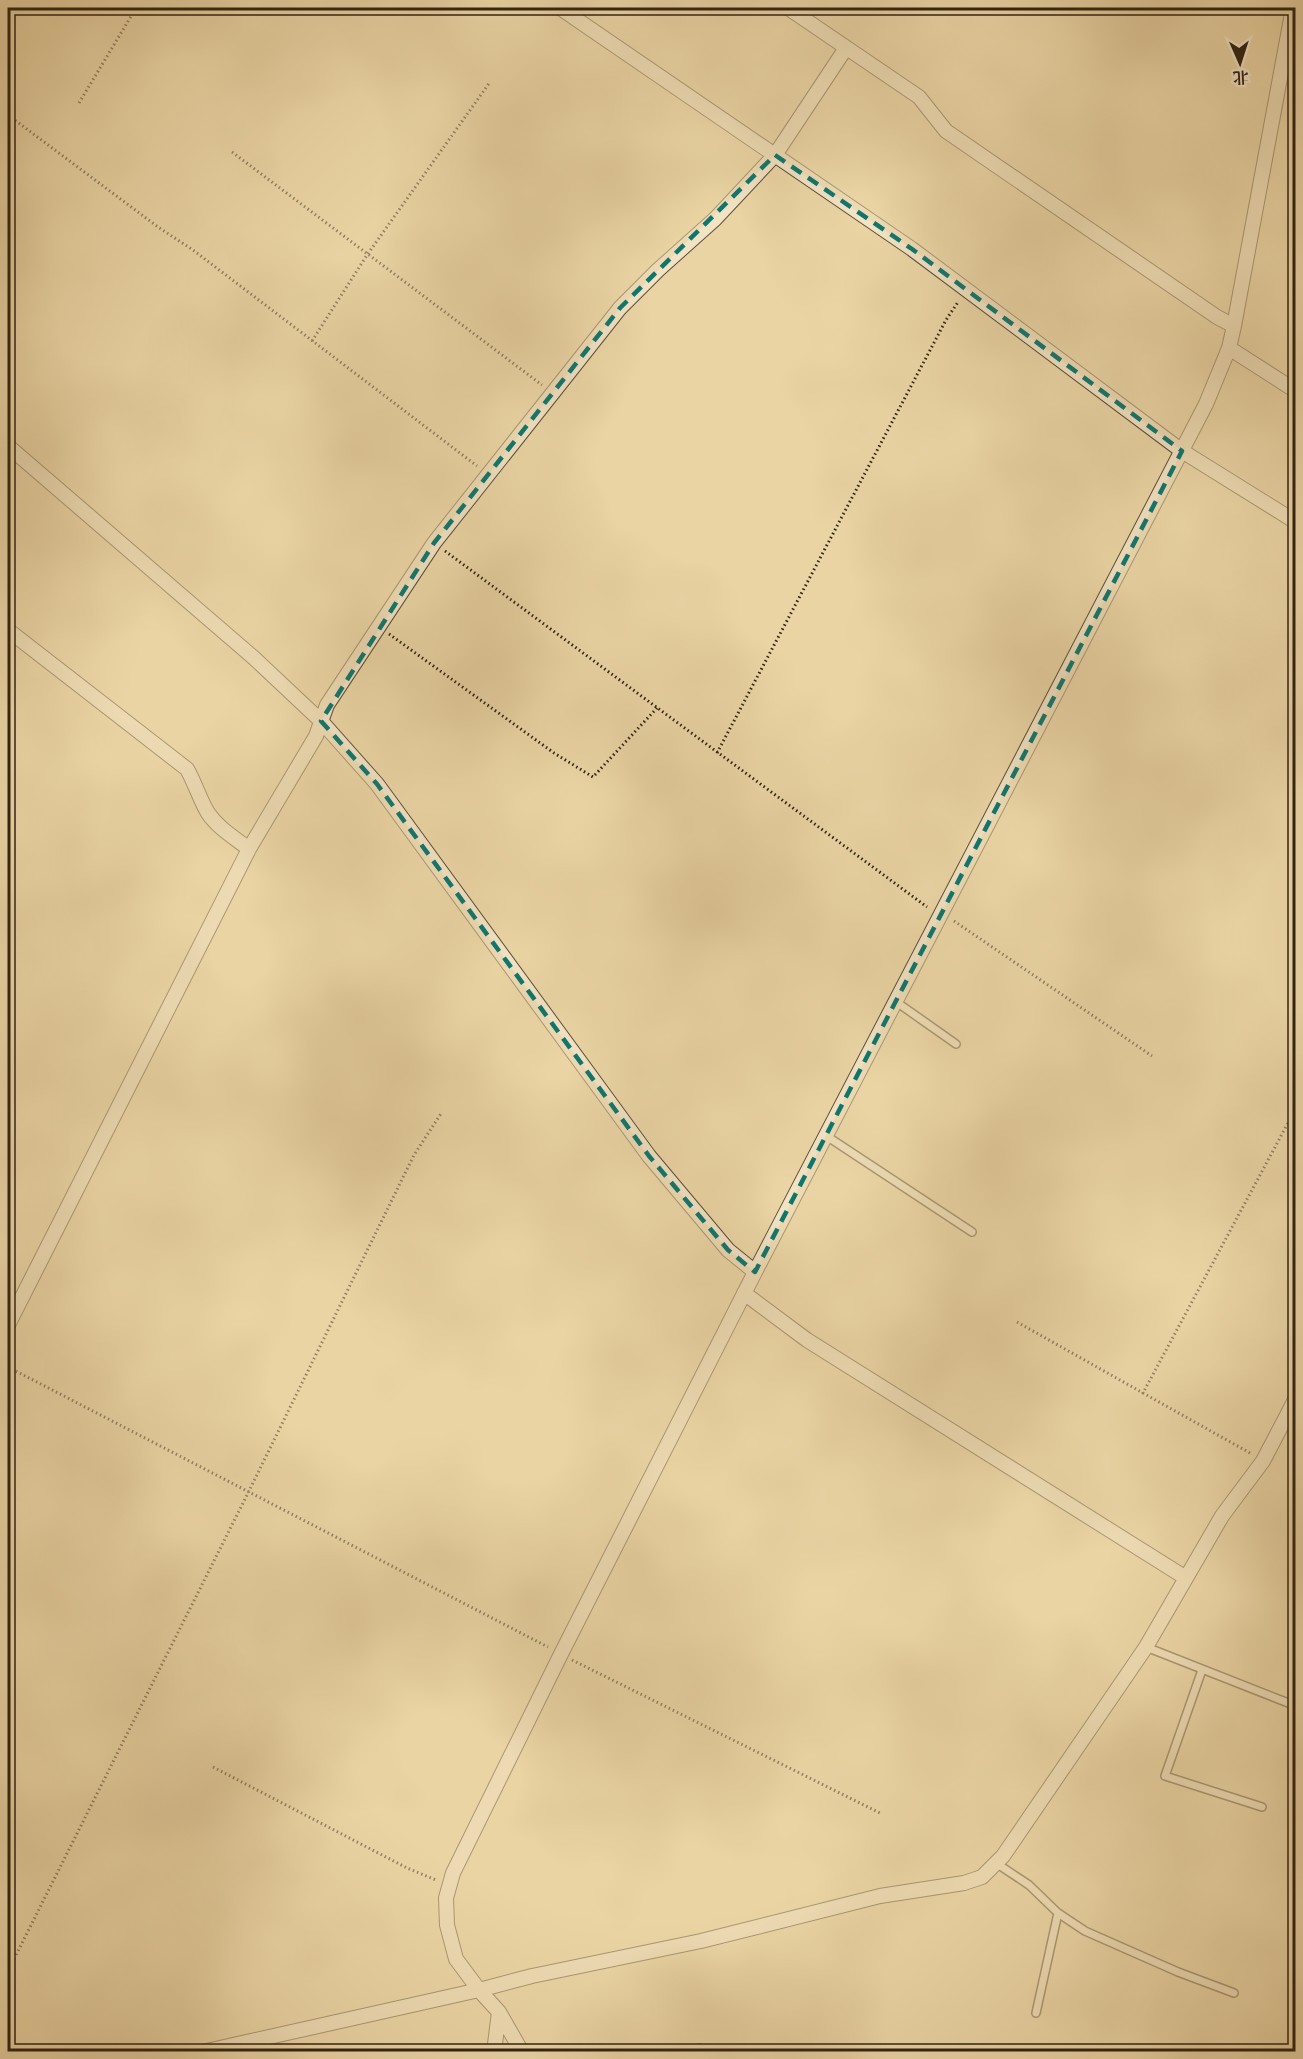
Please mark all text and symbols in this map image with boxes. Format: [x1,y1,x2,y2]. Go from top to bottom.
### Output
north arrow [1210,33,1270,93]
text: 北 [1232,66,1249,88]

